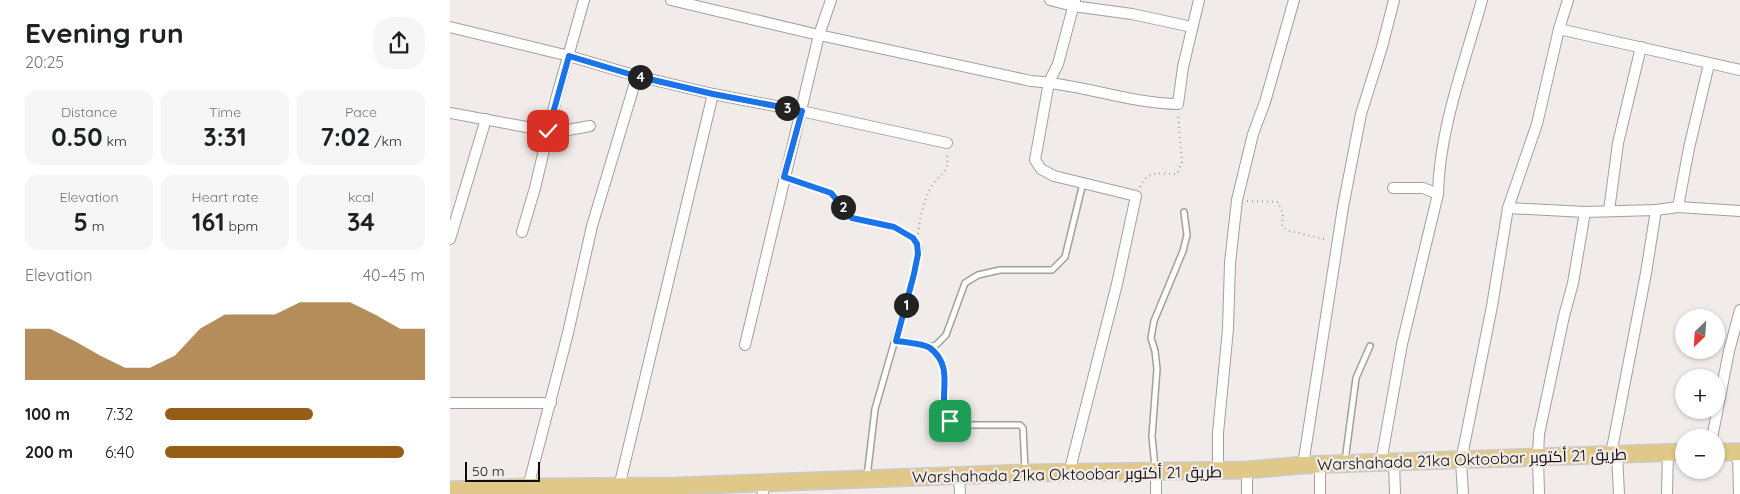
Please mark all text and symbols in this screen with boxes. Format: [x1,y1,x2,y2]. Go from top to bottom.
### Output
text: Evening run [25,15,184,50]
button: share [373,17,425,69]
text: 20:25 [25,52,64,72]
pin: 4 [628,64,652,90]
text: 4 [636,68,645,86]
pin: 3 [774,96,800,120]
text: 3 [784,99,791,117]
text: Distance [61,103,117,121]
text: Time [209,103,241,121]
text: Pace [345,103,377,121]
pin [527,110,569,152]
icon: check [534,117,562,145]
text: 0.50 [51,121,103,152]
text: 3:31 [203,121,247,152]
text: 7:02 [320,121,370,152]
text: km [103,132,127,150]
text: /km [370,132,402,150]
text: Elevation [59,188,119,206]
text: Heart rate [192,188,258,206]
text: kcal [348,188,374,206]
pin: 2 [830,194,856,220]
text: 2 [840,198,847,216]
text: 5 [74,206,88,237]
text: 161 [192,206,225,237]
text: 34 [347,206,375,237]
text: m [88,217,105,235]
text: bpm [225,217,258,235]
text: Elevation [25,265,92,285]
text: 40–45 m [363,265,425,285]
pin: 1 [894,292,918,318]
text: 1 [904,296,909,314]
north arrow [1675,309,1725,359]
map controls [1675,309,1725,479]
button: + [1675,369,1725,419]
pin [929,400,971,442]
text: 100 m [25,404,70,424]
text: 7:32 [105,404,133,424]
icon: arrive [936,407,964,435]
button: − [1675,429,1725,479]
text: 200 m [25,442,73,462]
text: 6:40 [105,442,135,462]
street label: Warshahada 21ka Oktoobar طريق 21 أكتوبر [1317,444,1627,475]
scale bar [465,459,540,482]
street label: Warshahada 21ka Oktoobar طريق 21 أكتوبر [912,461,1222,488]
text: 50 m [472,462,505,480]

